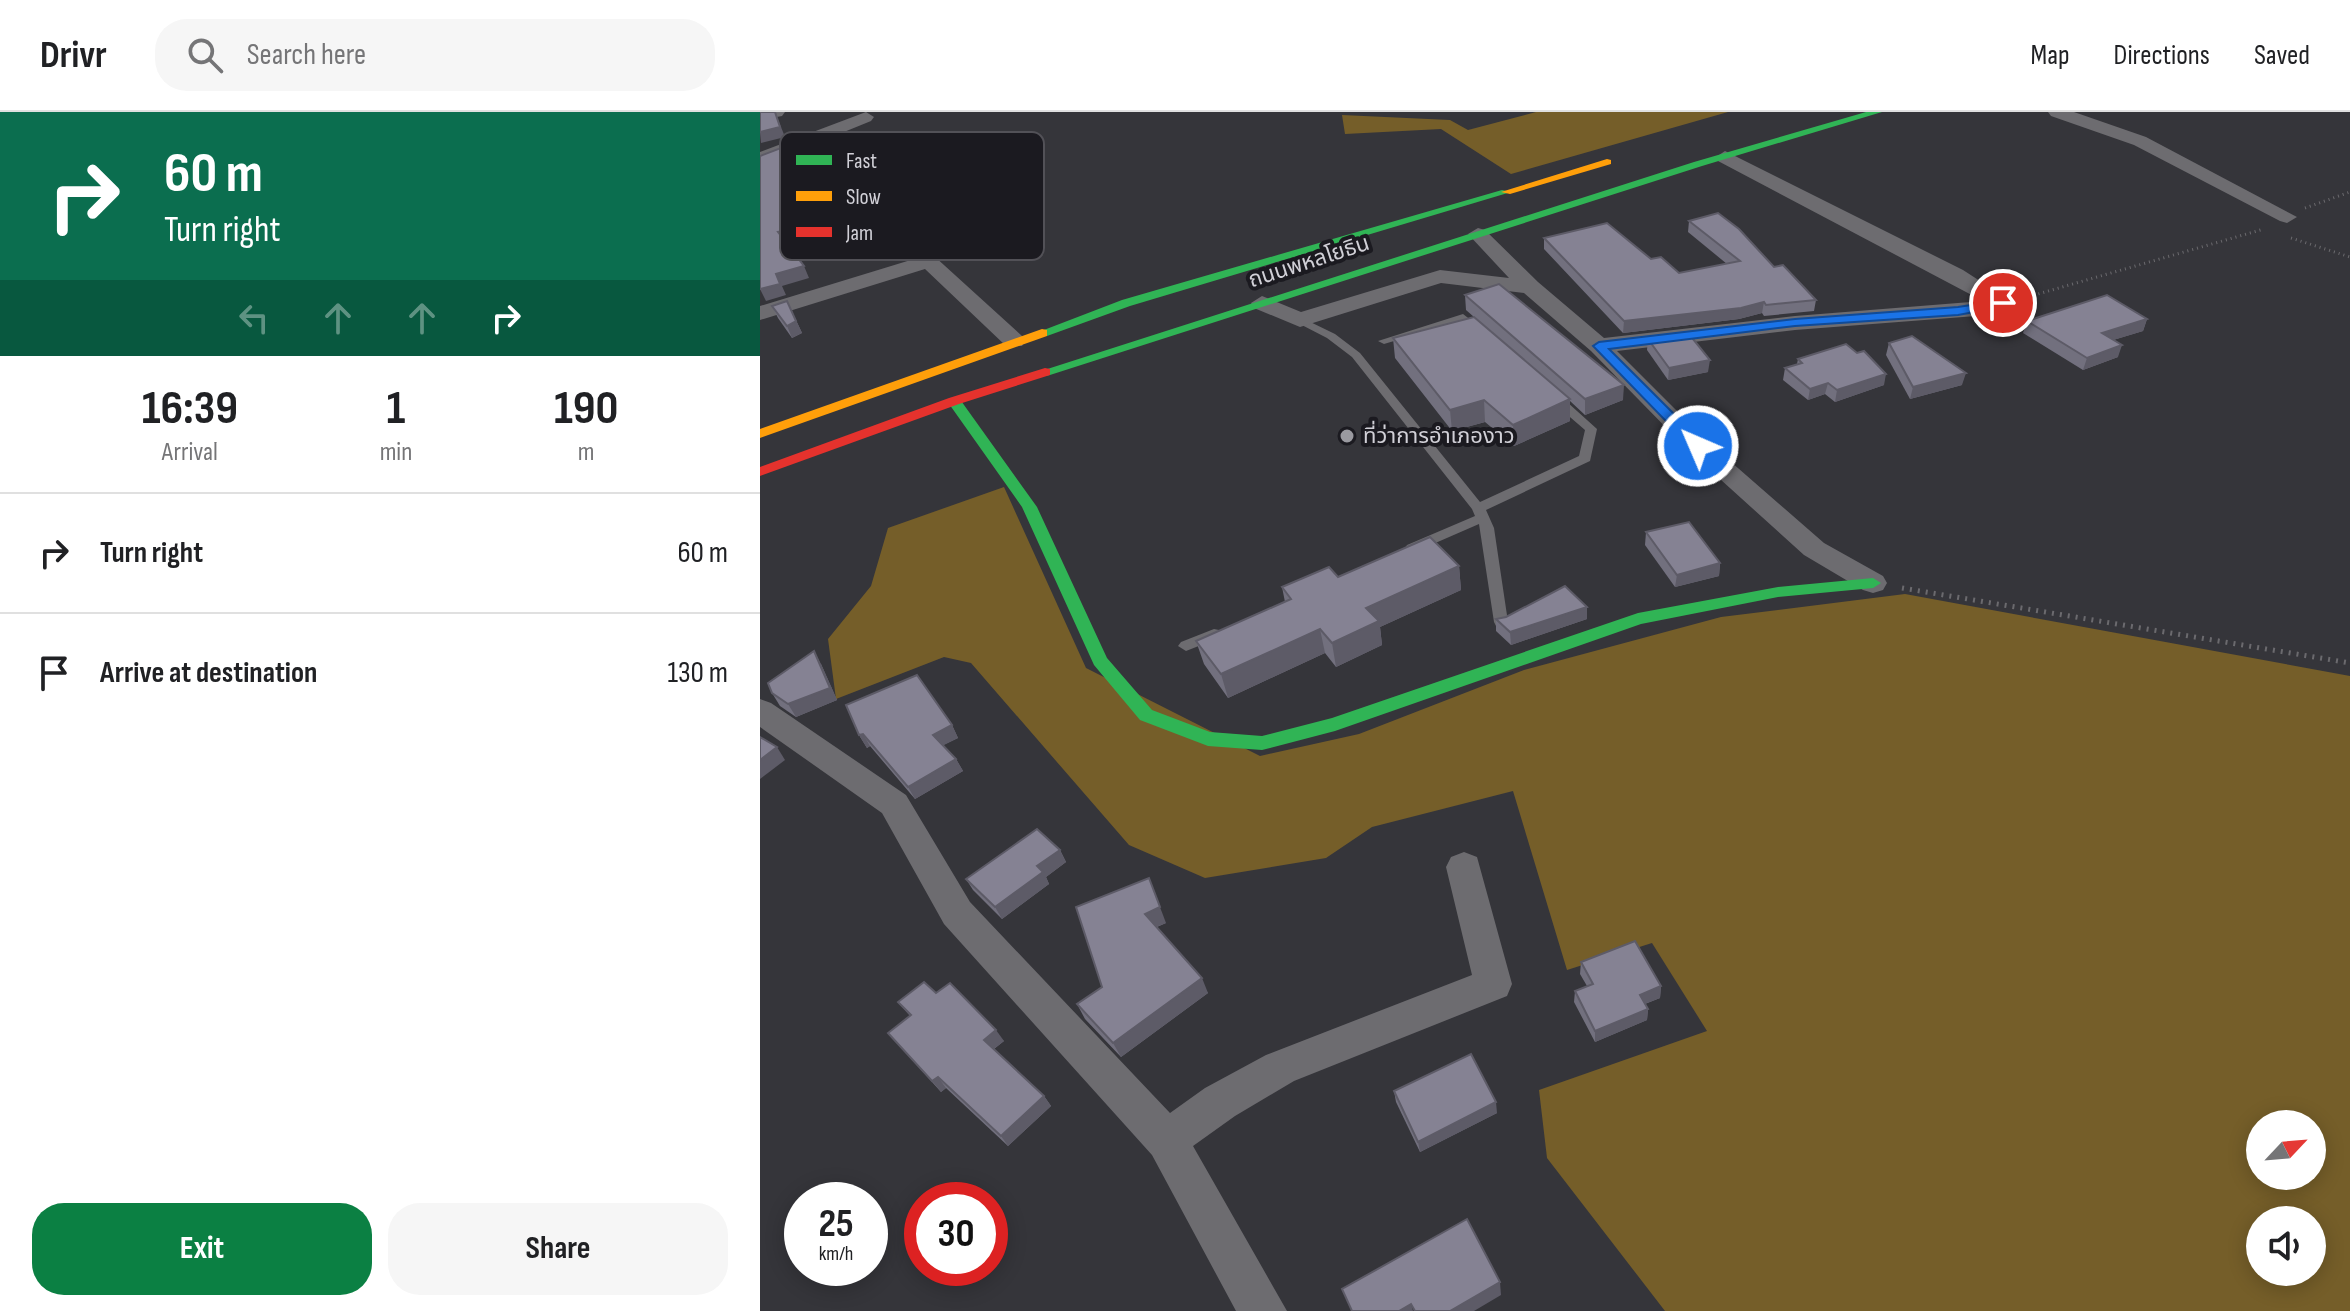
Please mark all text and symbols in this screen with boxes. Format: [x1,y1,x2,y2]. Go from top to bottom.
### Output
search box [155,19,715,91]
text: Drivr [40,33,107,78]
icon: search [183,33,227,77]
text: Search here [247,37,366,73]
text: Map [2031,39,2070,72]
text: Directions [2114,39,2210,72]
text: Saved [2254,39,2310,72]
legend [780,132,1044,260]
text: 60 m [164,141,263,208]
icon: right [32,144,136,248]
text: Fast [846,148,877,175]
text: Slow [846,184,881,211]
text: Turn right [164,209,281,252]
text: Jam [845,220,873,247]
street label: ถนนพหลโยธิน [1245,230,1373,294]
pin [1969,269,2037,337]
icon: arrive [1981,281,2025,325]
icon: left [232,296,276,340]
icon: ahead [316,296,360,340]
icon: ahead [400,296,444,340]
icon: right [484,296,528,340]
text: 16:39 [142,380,238,437]
text: 1 [387,380,405,437]
text: 190 [554,380,618,437]
position arrow [1656,404,1740,488]
place label: ที่ว่าการอำเภองาว [1363,420,1515,450]
marker: ที่ว่าการอำเภองาว [1338,427,1356,445]
text: Arrival [162,437,218,468]
text: min [380,437,412,468]
text: m [578,437,594,468]
icon: right [32,531,76,575]
text: Turn right [100,535,203,571]
text: 60 m [677,535,728,571]
icon: arrive [32,651,76,695]
text: Arrive at destination [100,655,317,691]
text: 130 m [668,655,728,691]
north arrow [2246,1110,2326,1190]
map controls [2246,1110,2326,1286]
speed limit sign: 30 [904,1182,1008,1286]
text: 25 [818,1200,854,1248]
button: Exit [32,1203,372,1295]
button: Share [388,1203,728,1295]
button: sound [2246,1206,2326,1286]
text: km/h [819,1242,853,1266]

